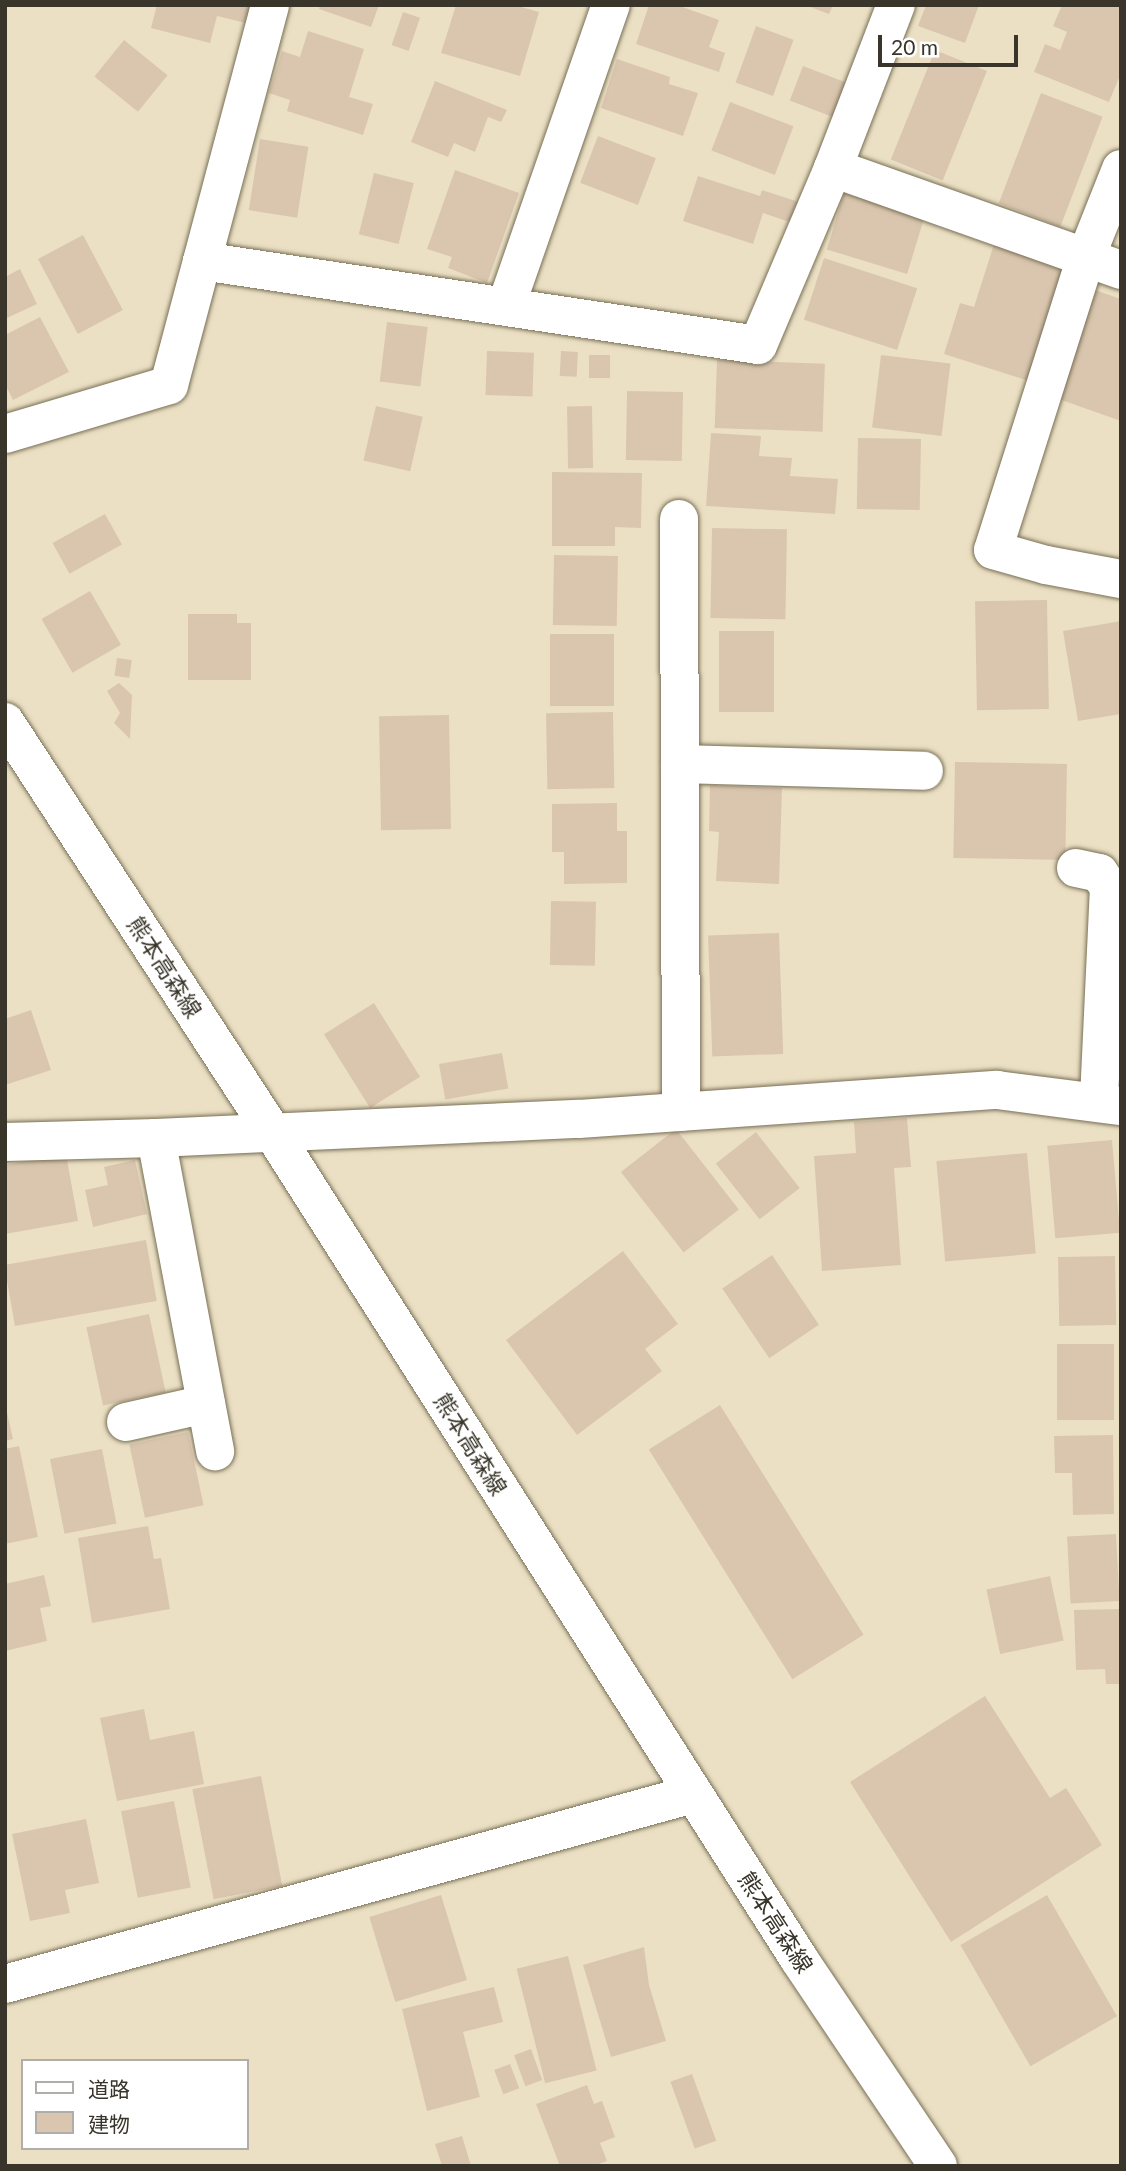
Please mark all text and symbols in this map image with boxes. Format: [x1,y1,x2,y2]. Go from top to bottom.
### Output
scale bar [881,21,1021,65]
text: 20 m [891,34,938,59]
street label: 熊本高森線 [122,911,208,1023]
street label: 熊本高森線 [429,1388,513,1500]
street label: 熊本高森線 [733,1866,819,1978]
legend [21,2059,248,2150]
text: 道路 [88,2076,130,2101]
text: 建物 [88,2111,130,2136]

